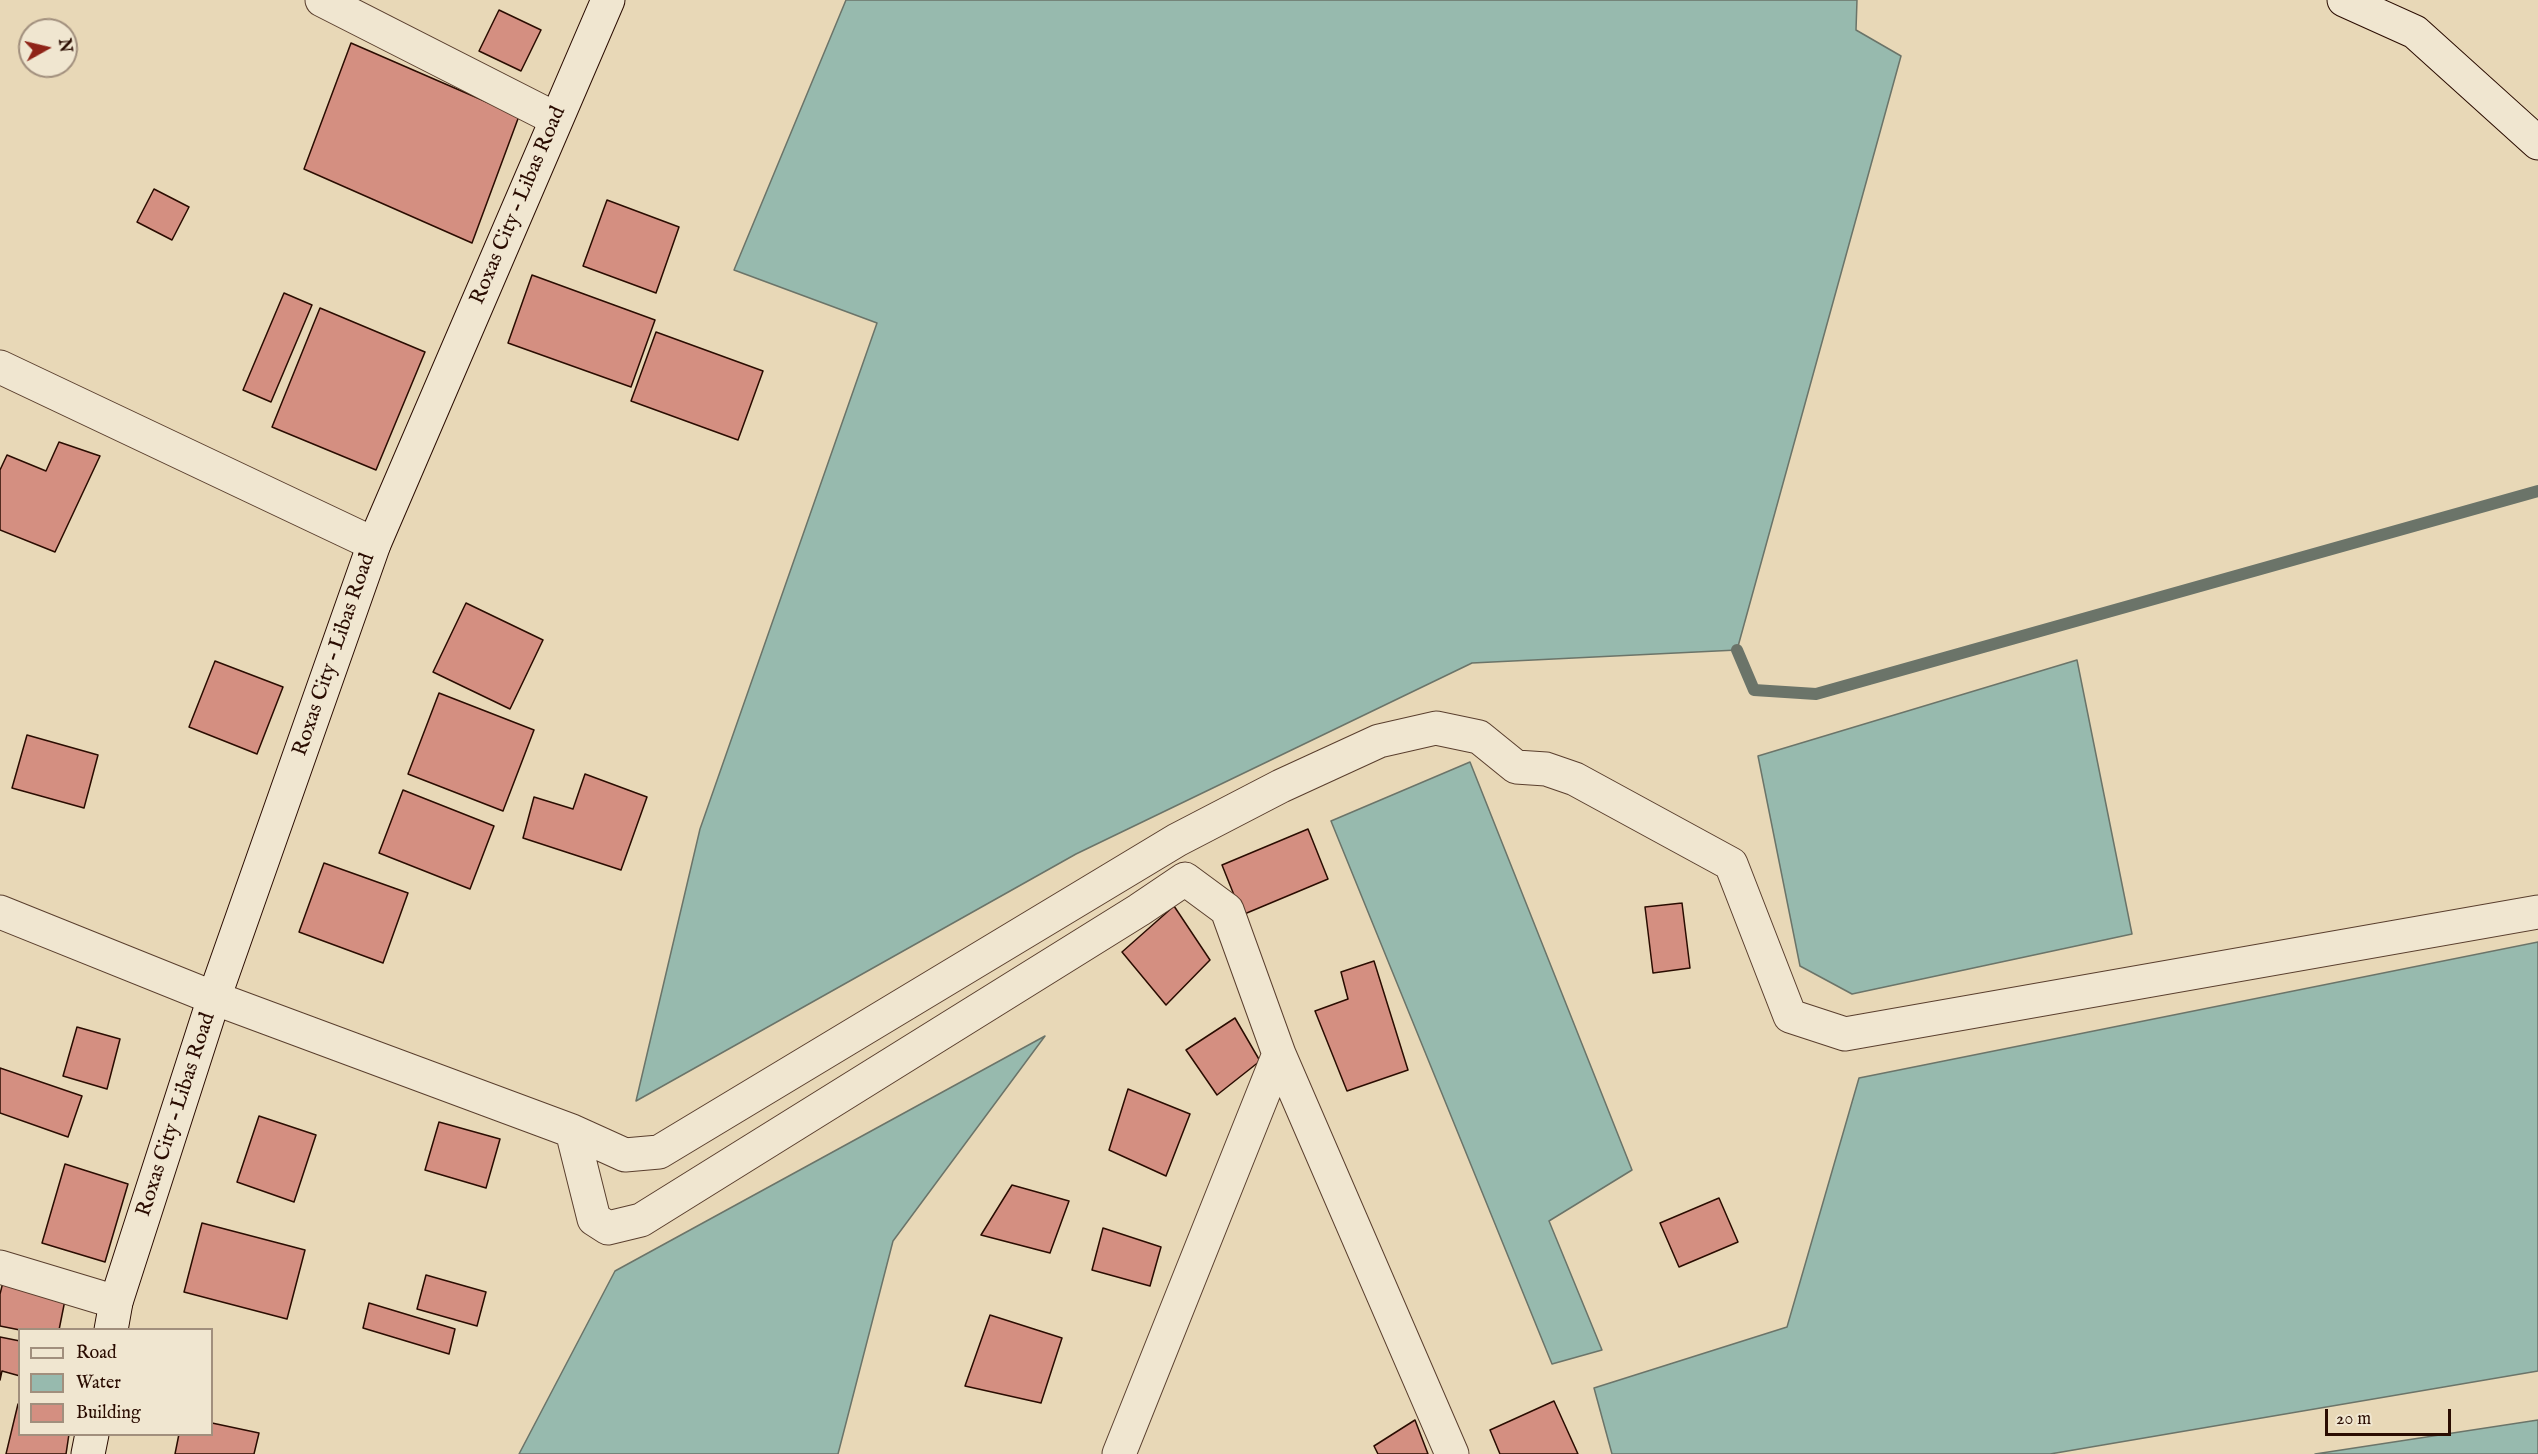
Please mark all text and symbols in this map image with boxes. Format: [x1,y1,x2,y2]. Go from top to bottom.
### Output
north arrow [18,18,78,78]
text: N [53,38,75,54]
street label: Roxas City – Libas Road [466,103,572,309]
street label: Roxas City – Libas Road [288,550,382,760]
street label: Roxas City – Libas Road [132,1010,222,1220]
legend [18,1328,213,1436]
text: Road [76,1342,117,1365]
text: Water [76,1372,121,1395]
scale bar [2328,1397,2454,1435]
text: Building [76,1402,141,1425]
text: 20 m [2336,1408,2371,1431]

